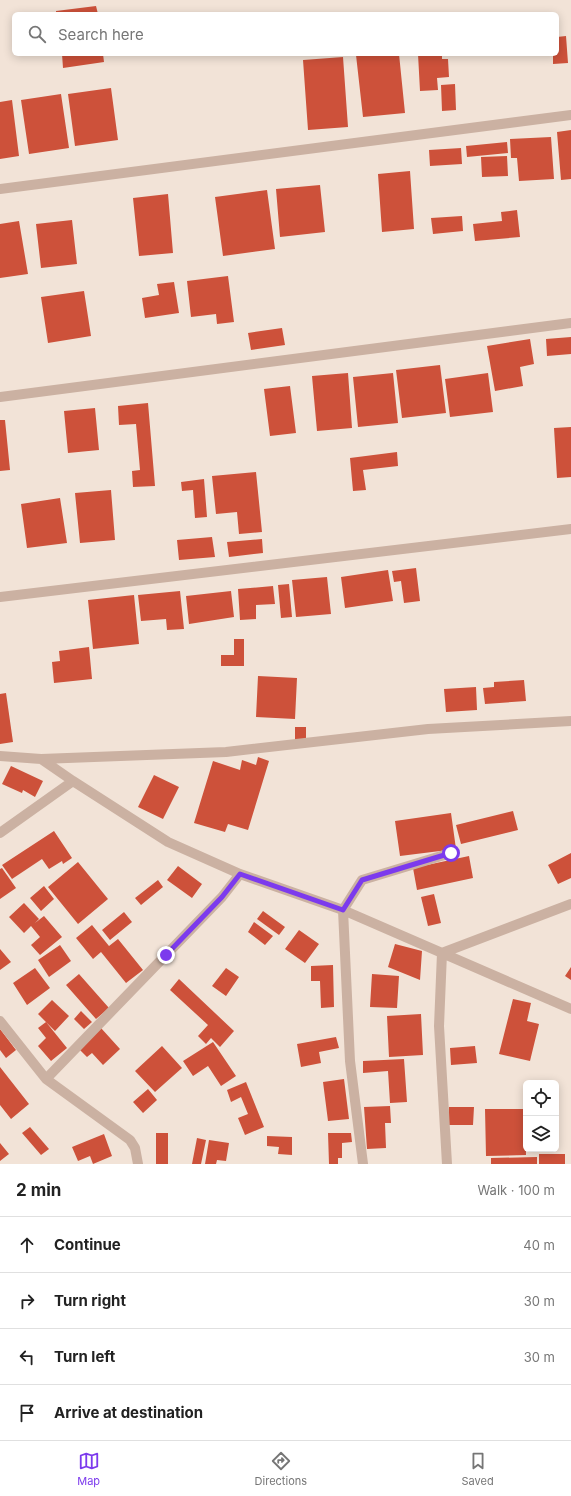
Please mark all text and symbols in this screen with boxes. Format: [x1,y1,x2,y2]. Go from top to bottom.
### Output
search box [12,12,559,56]
icon: search [26,23,48,45]
text: Search here [58,25,144,44]
route start [442,844,460,862]
route end [157,946,175,964]
map controls [523,1080,559,1152]
button: locate [523,1080,559,1116]
button: layers [523,1116,559,1152]
text: 2 min [16,1180,61,1200]
text: Walk · 100 m [477,1182,555,1198]
icon: ahead [16,1234,38,1256]
text: Continue [54,1235,121,1254]
text: 40 m [523,1237,555,1253]
icon: right [16,1290,38,1312]
text: Turn right [54,1291,126,1310]
text: 30 m [524,1293,555,1309]
icon: left [16,1346,38,1368]
text: Turn left [54,1347,115,1366]
text: 30 m [524,1349,555,1365]
icon: arrive [16,1402,38,1424]
text: Arrive at destination [54,1403,203,1422]
tab: Map [77,1450,100,1488]
tab: Directions [255,1450,307,1488]
tab: Saved [462,1450,494,1488]

